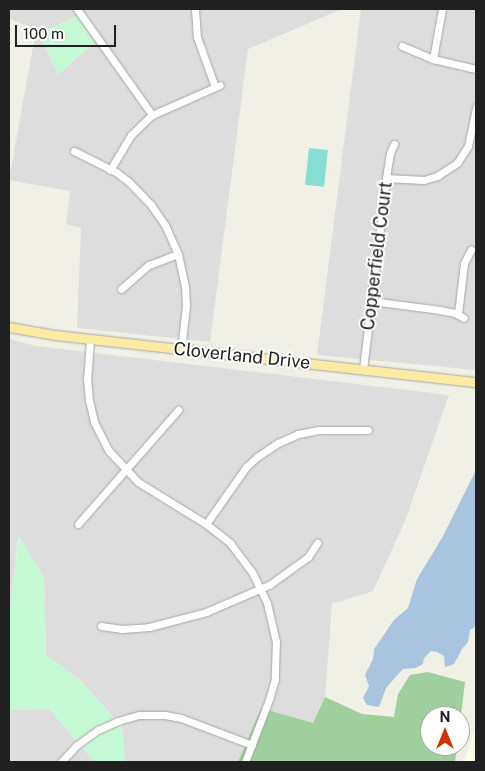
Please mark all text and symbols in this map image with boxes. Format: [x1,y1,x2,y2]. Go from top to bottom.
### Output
scale bar [18,15,119,47]
text: 100 m [23,25,64,42]
street label: Copperfield Court [357,180,397,332]
street label: Cloverland Drive [173,338,311,374]
north arrow [420,706,470,756]
text: N [440,709,450,725]

